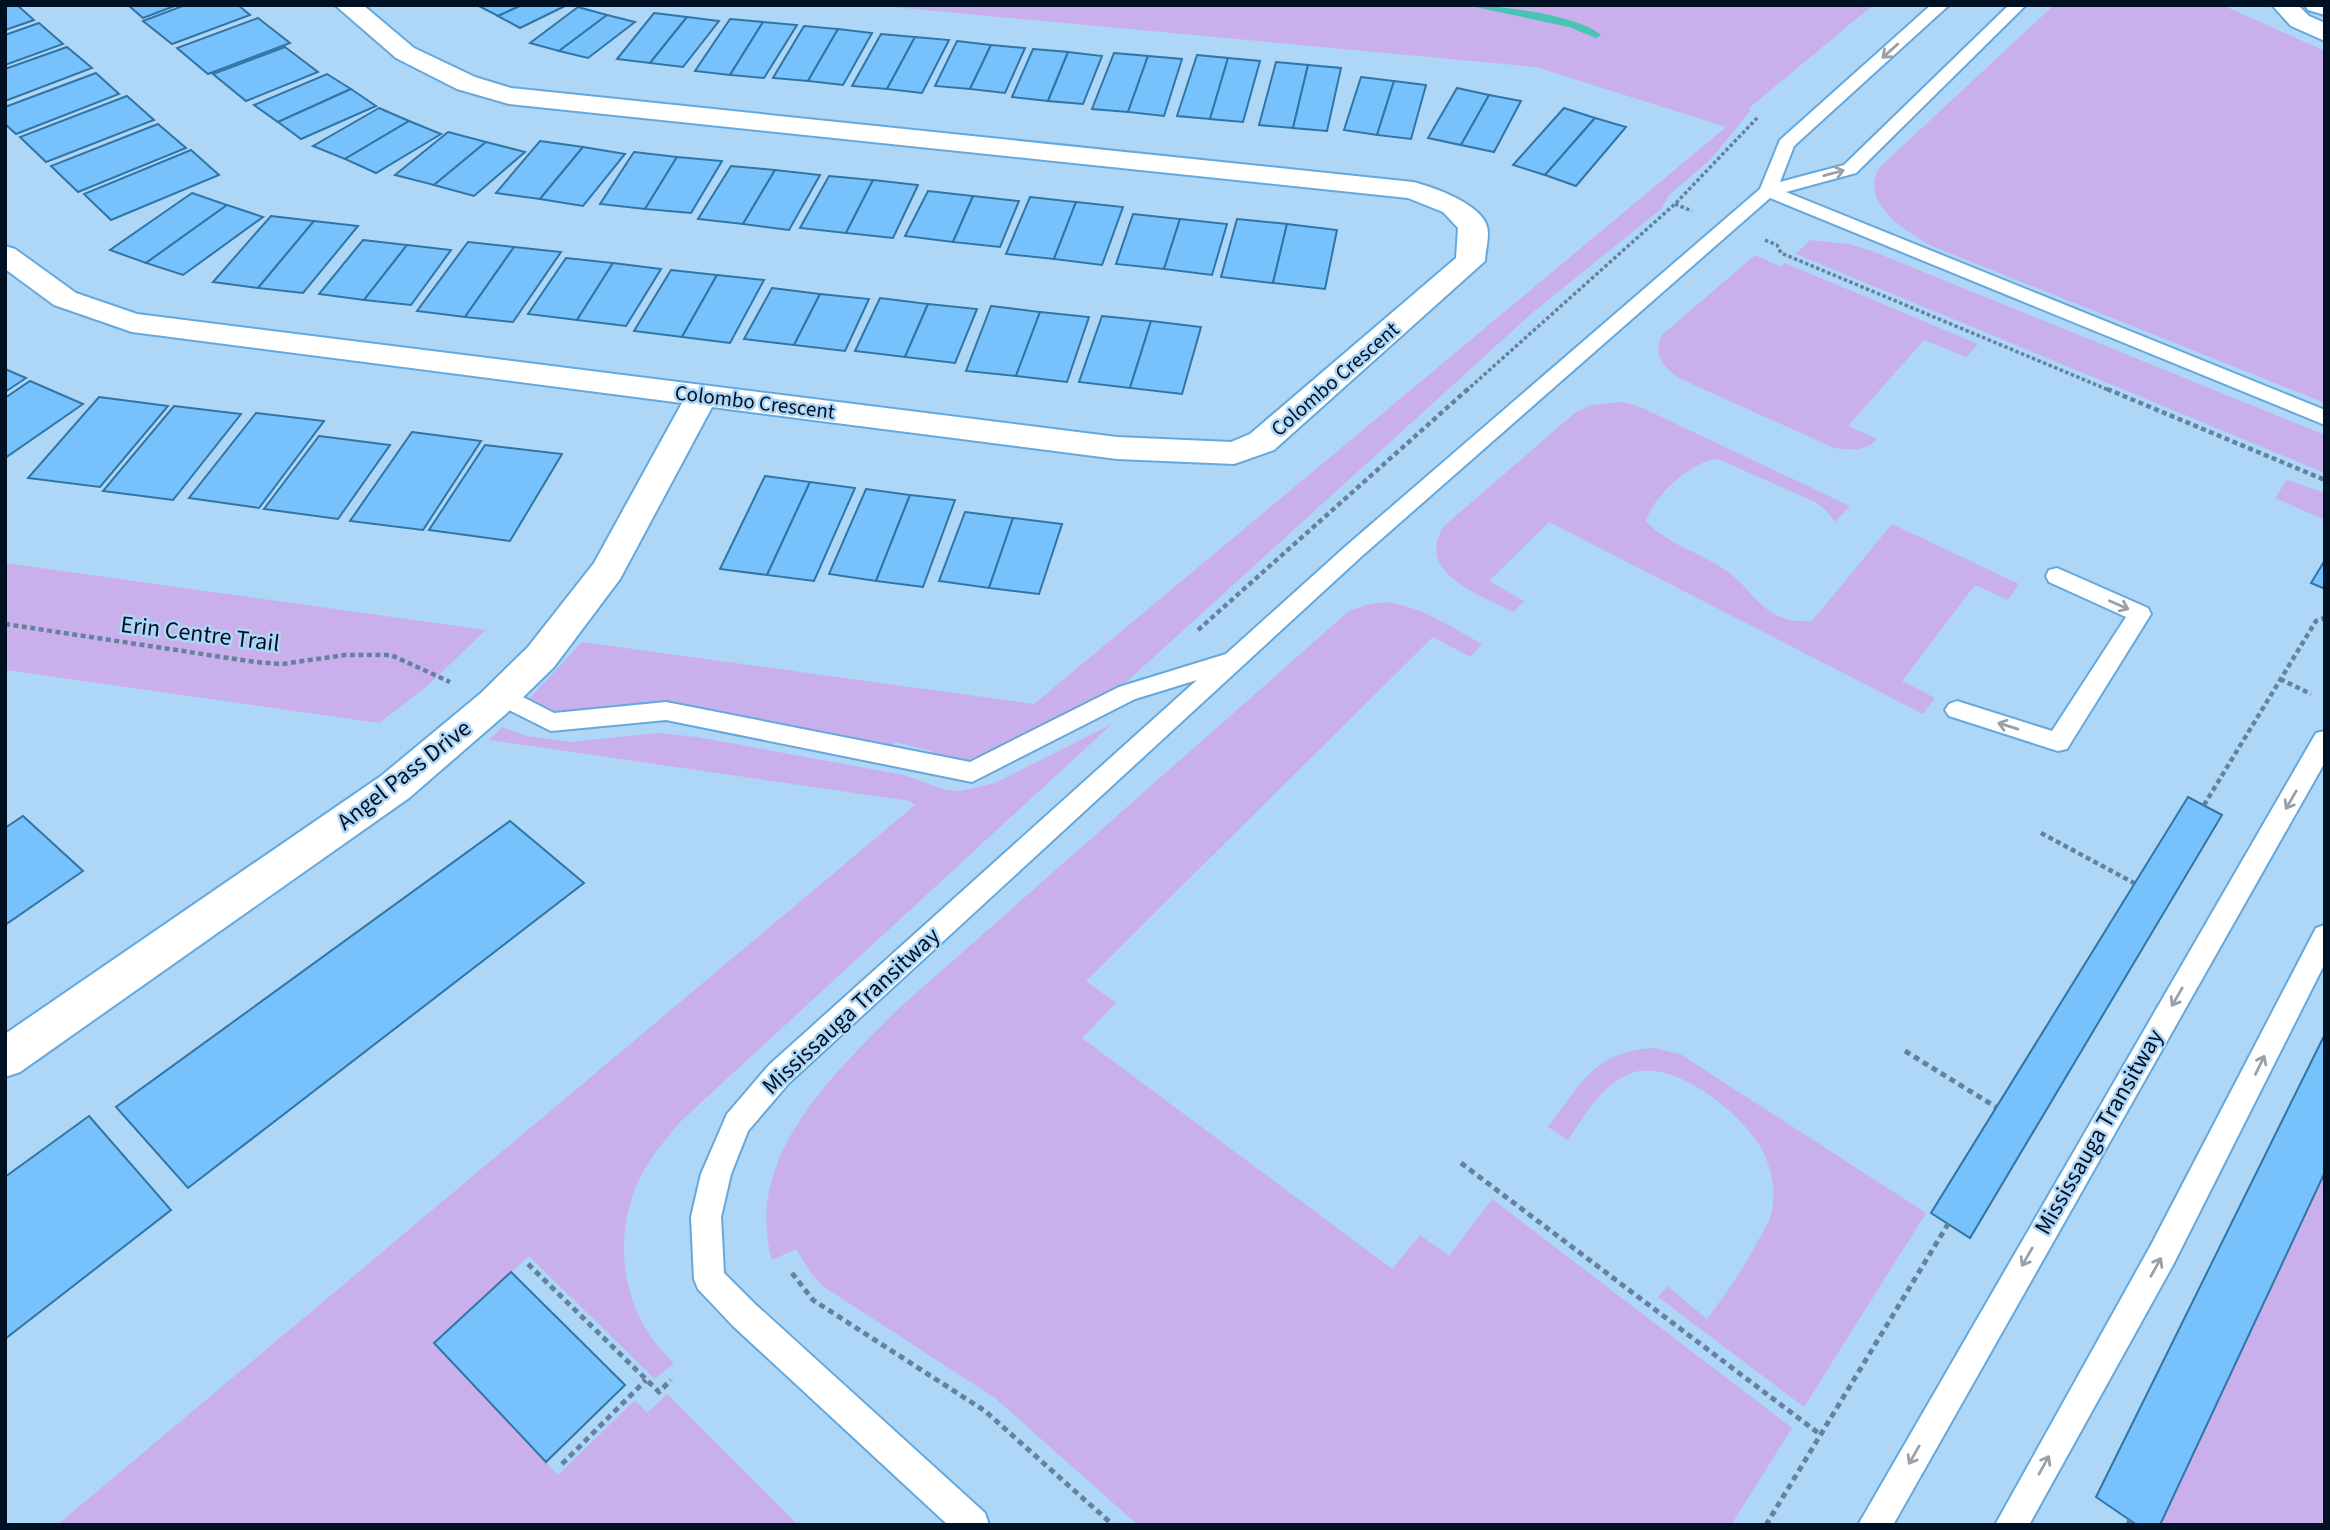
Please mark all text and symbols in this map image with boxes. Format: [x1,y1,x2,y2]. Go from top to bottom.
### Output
one-way arrow [1882,43,1900,59]
one-way arrow [1822,166,1845,179]
street label: Colombo Crescent [1264,315,1406,443]
street label: Colombo Crescent [673,377,837,427]
one-way arrow [2108,599,2129,612]
street label: Erin Centre Trail [118,607,282,661]
street label: Angel Pass Drive [329,711,479,839]
one-way arrow [1997,719,2019,731]
one-way arrow [2283,789,2297,809]
street label: Mississauga Transitway [754,919,948,1103]
one-way arrow [2170,986,2184,1006]
street label: Mississauga Transitway [2026,1023,2172,1241]
one-way arrow [2254,1055,2268,1076]
one-way arrow [2020,1247,2034,1267]
one-way arrow [2150,1257,2163,1278]
one-way arrow [1907,1444,1920,1465]
one-way arrow [2037,1456,2051,1476]

